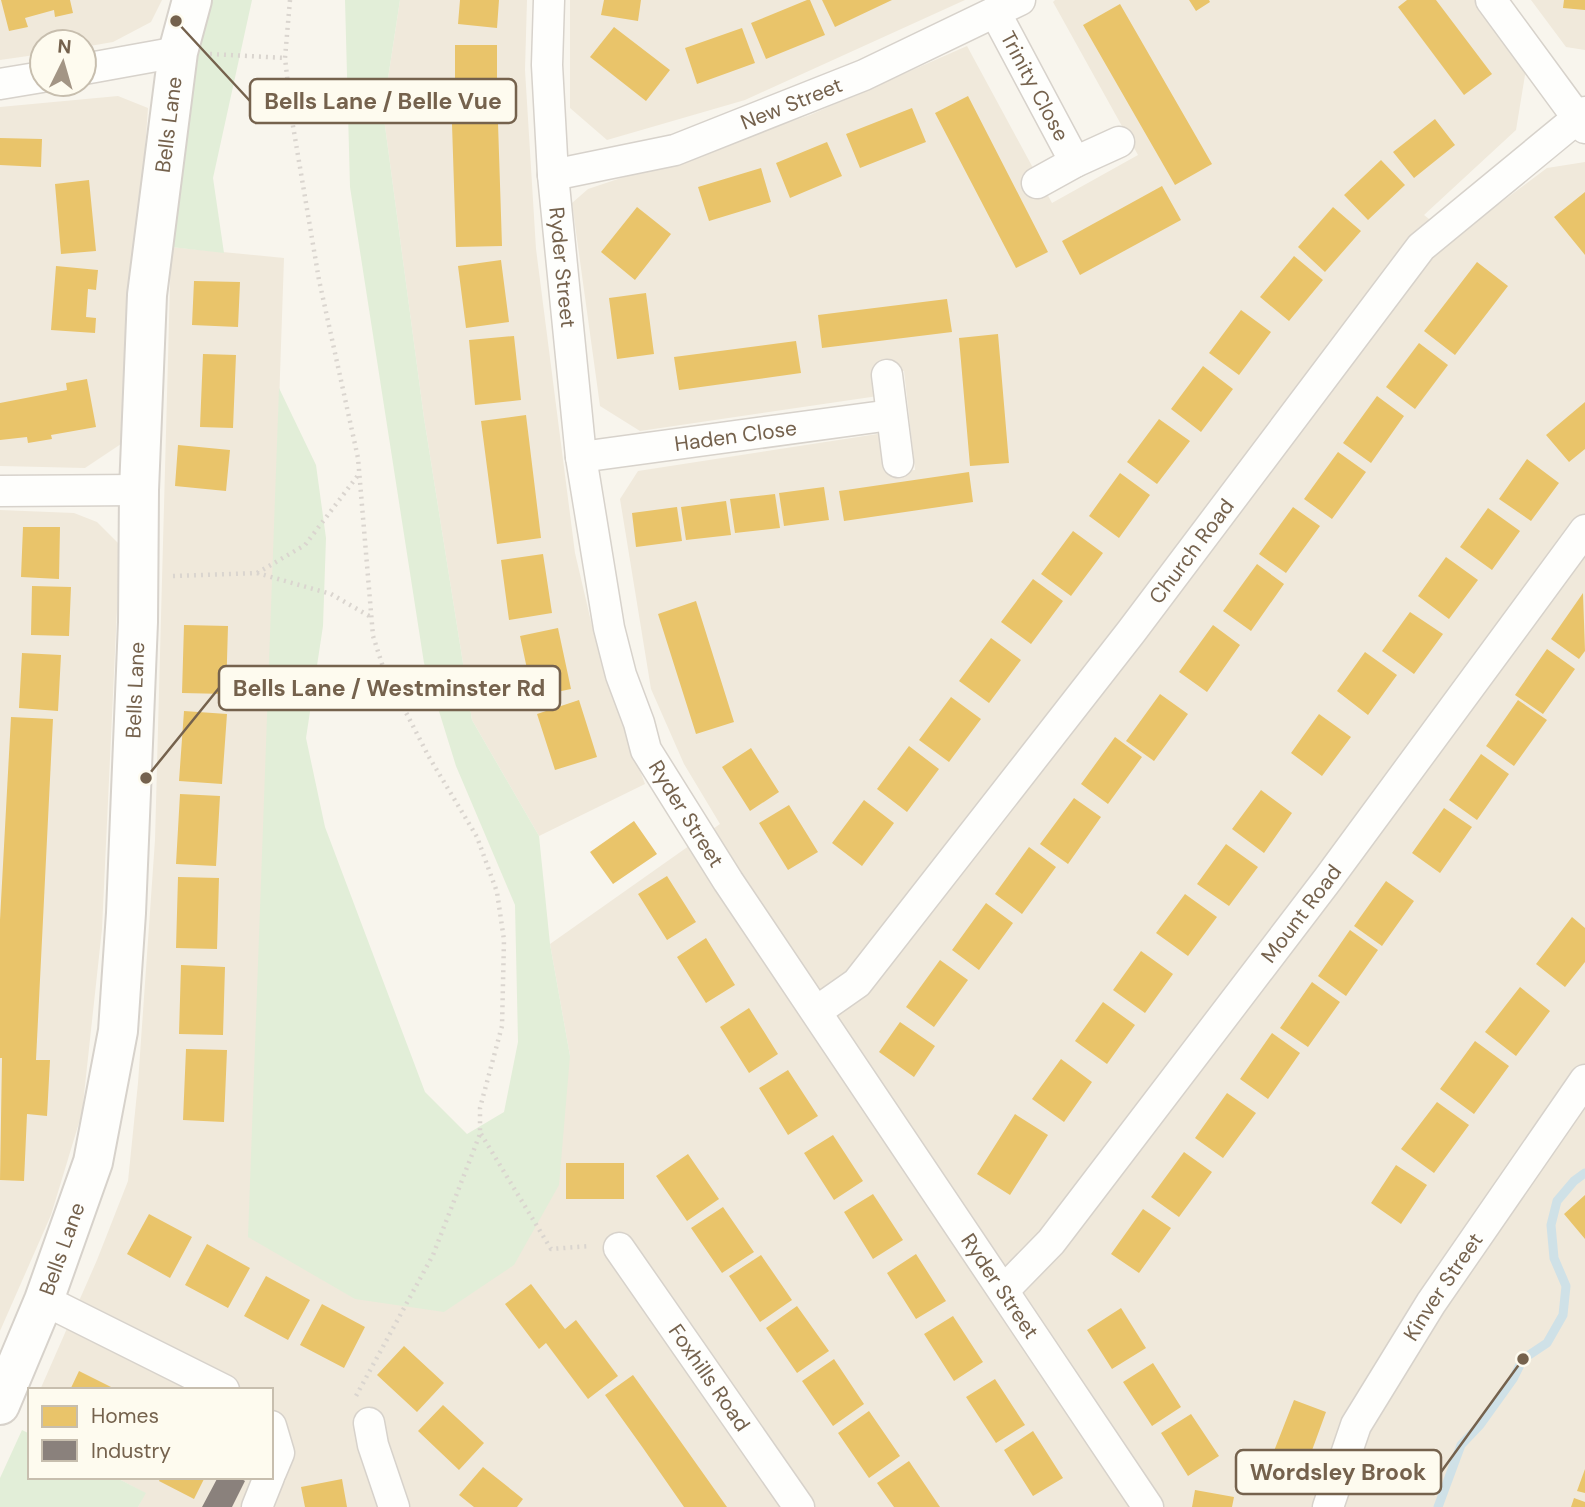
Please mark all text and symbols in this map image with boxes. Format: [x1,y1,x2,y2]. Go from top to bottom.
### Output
street label: Trinity Close [994,26,1075,146]
north arrow [28,28,98,98]
text: N [56,34,72,60]
street label: New Street [737,71,847,137]
street label: Bells Lane [149,75,189,174]
callout: Bells Lane / Belle Vue [250,79,516,123]
text: Bells Lane / Belle Vue [264,86,502,116]
street label: Ryder Street [542,206,582,329]
street label: Haden Close [673,414,799,458]
street label: Church Road [1143,493,1241,610]
street label: Bells Lane [119,641,151,739]
callout: Bells Lane / Westminster Rd [219,666,560,710]
text: Bells Lane / Westminster Rd [233,673,545,703]
street label: Ryder Street [642,755,730,873]
street label: Mount Road [1255,859,1348,969]
street label: Bells Lane [33,1199,92,1299]
street label: Kinver Street [1397,1227,1489,1346]
street label: Ryder Street [954,1228,1045,1344]
street label: Foxhills Road [662,1319,756,1437]
legend [28,1388,273,1479]
text: Homes [91,1402,159,1430]
text: Industry [91,1437,171,1465]
callout: Wordsley Brook [1236,1450,1441,1494]
text: Wordsley Brook [1250,1457,1426,1487]

